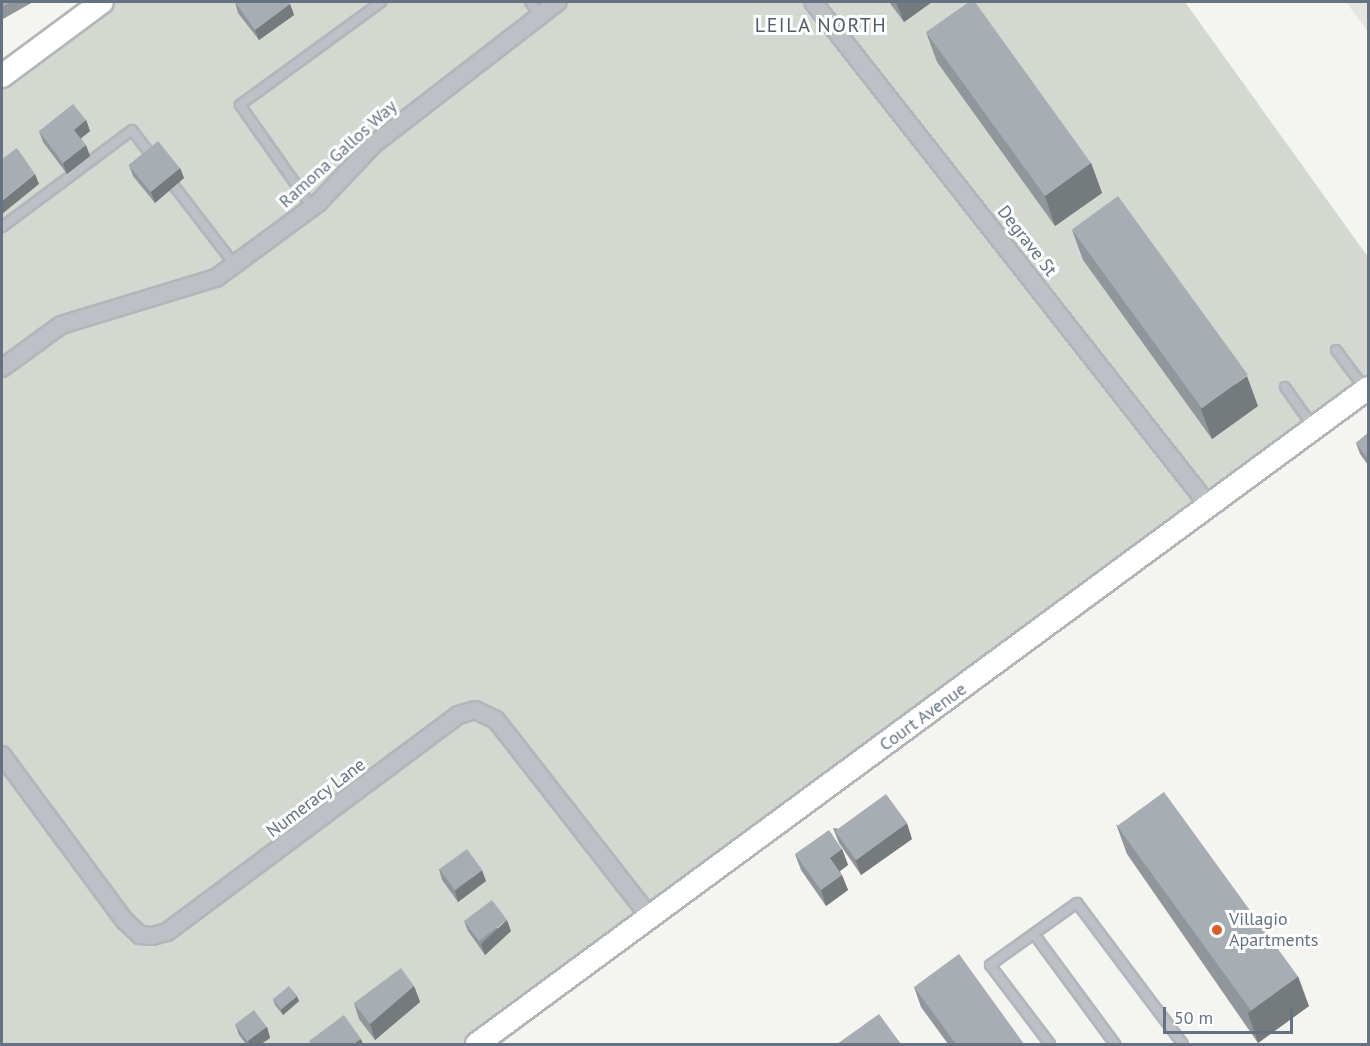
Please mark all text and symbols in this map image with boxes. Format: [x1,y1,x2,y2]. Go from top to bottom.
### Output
district label: LEILA NORTH [754,13,888,37]
street label: Ramona Gallos Way [275,95,401,213]
street label: Degrave St [993,201,1061,281]
street label: Court Avenue [875,678,971,756]
street label: Numeracy Lane [262,754,370,842]
place label: Villagio Apartments [1229,909,1318,952]
marker: Villagio Apartments [1210,923,1224,937]
scale bar [1166,995,1296,1033]
text: 50 m [1174,1006,1213,1029]

